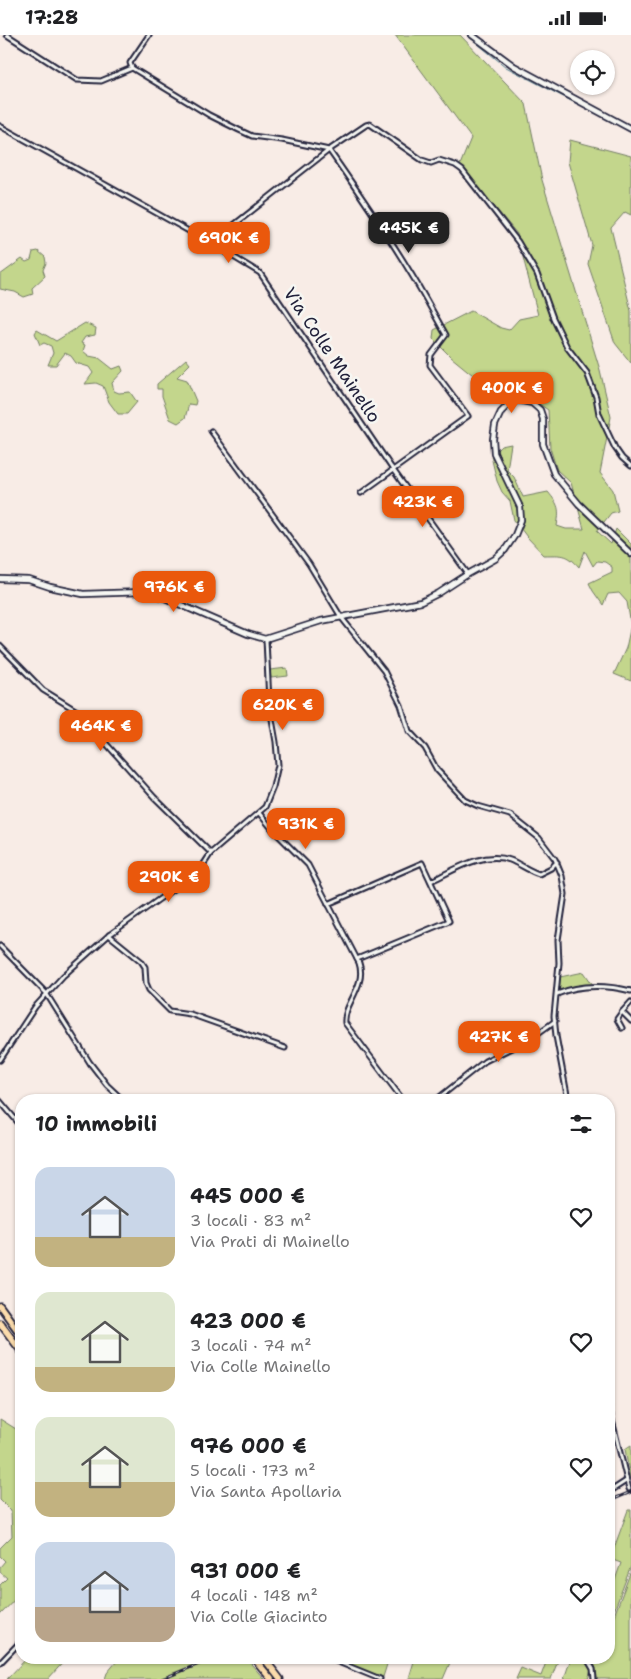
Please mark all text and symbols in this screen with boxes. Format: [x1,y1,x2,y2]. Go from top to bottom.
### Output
text: 17:28 [25,5,78,30]
map controls [570,50,615,95]
button: locate [570,50,615,95]
pin: 445K € [368,211,450,254]
text: 445K € [379,217,439,238]
pin: 690K € [188,221,270,264]
text: 690K € [199,227,259,248]
street label: Via Colle Mainello [278,283,386,427]
pin: 400K € [471,371,553,414]
text: 400K € [481,377,543,398]
pin: 423K € [382,485,464,528]
text: 423K € [393,491,453,512]
pin: 976K € [133,571,215,613]
text: 976K € [144,576,204,597]
pin: 620K € [242,689,324,731]
text: 620K € [253,694,313,715]
pin: 464K € [60,709,142,752]
text: 464K € [70,715,132,736]
pin: 931K € [265,807,347,850]
text: 931K € [278,813,334,834]
pin: 290K € [128,861,210,903]
text: 290K € [139,866,199,887]
pin: 427K € [458,1021,540,1063]
text: 427K € [469,1026,529,1047]
text: 10 immobili [35,1110,157,1138]
icon: filters [567,1110,595,1138]
text: 445 000 € [190,1182,305,1210]
icon: home [75,1187,135,1247]
icon: heart [567,1203,595,1231]
text: 3 locali · 83 m² [190,1210,311,1231]
text: Via Prati di Mainello [190,1231,350,1252]
text: 423 000 € [190,1307,306,1335]
icon: home [75,1312,135,1372]
icon: heart [567,1328,595,1356]
text: 3 locali · 74 m² [190,1335,312,1356]
text: Via Colle Mainello [190,1356,331,1377]
text: 976 000 € [190,1432,307,1460]
icon: home [75,1437,135,1497]
icon: heart [567,1453,595,1481]
text: 5 locali · 173 m² [190,1460,316,1481]
text: Via Santa Apollaria [190,1481,342,1502]
text: 931 000 € [190,1557,301,1585]
icon: home [75,1562,135,1622]
icon: heart [567,1578,595,1606]
text: 4 locali · 148 m² [190,1585,318,1606]
text: Via Colle Giacinto [190,1606,328,1627]

